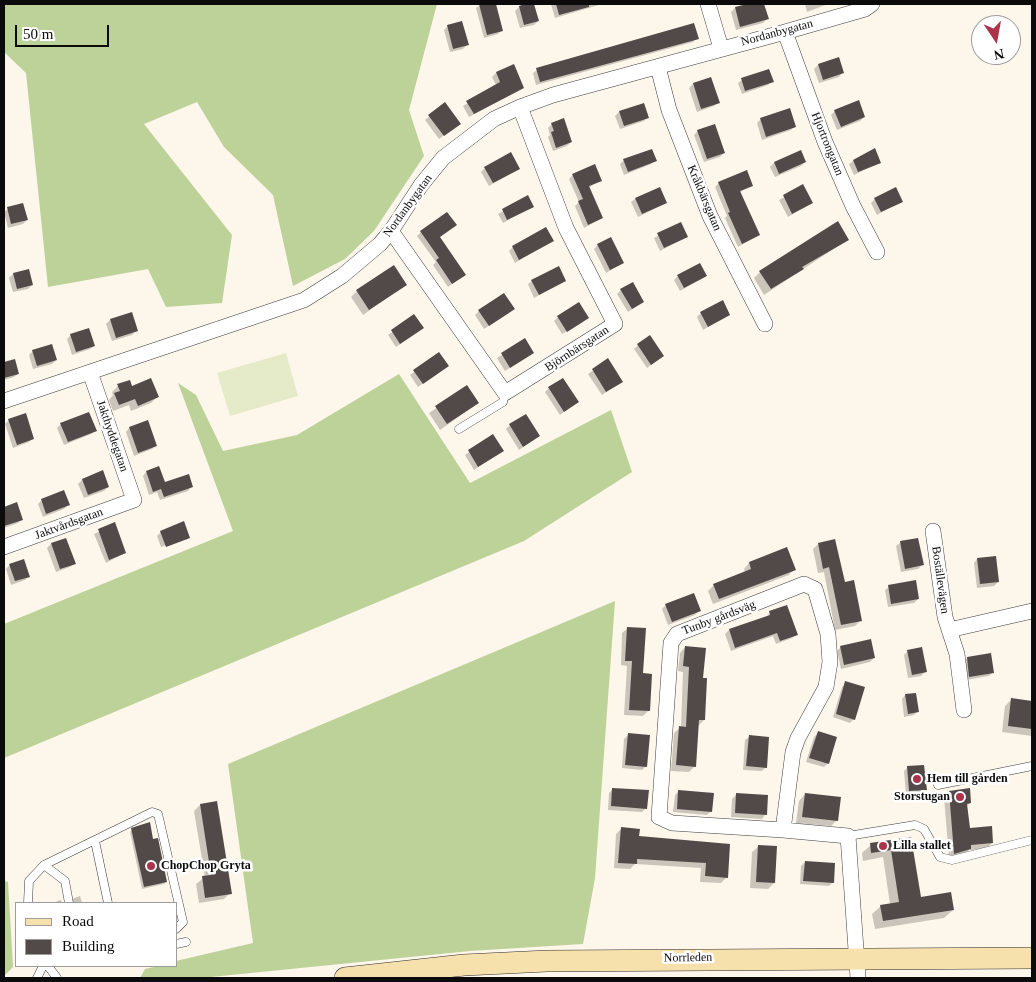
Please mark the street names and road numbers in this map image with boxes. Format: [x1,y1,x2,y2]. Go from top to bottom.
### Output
street label: Nordanbygatan [739,16,815,50]
street label: Hjortrongatan [808,110,846,178]
street label: Kråkbärsgatan [684,163,724,233]
street label: Nordanbygatan [380,172,436,240]
street label: Björnbärsgatan [542,323,612,375]
street label: Jakthyddegatan [93,398,131,474]
street label: Jaktvårdsgatan [33,505,105,543]
street label: Boställevägen [928,545,952,615]
street label: Tunby gårdsväg [680,597,758,639]
street label: Norrleden [664,950,712,966]

